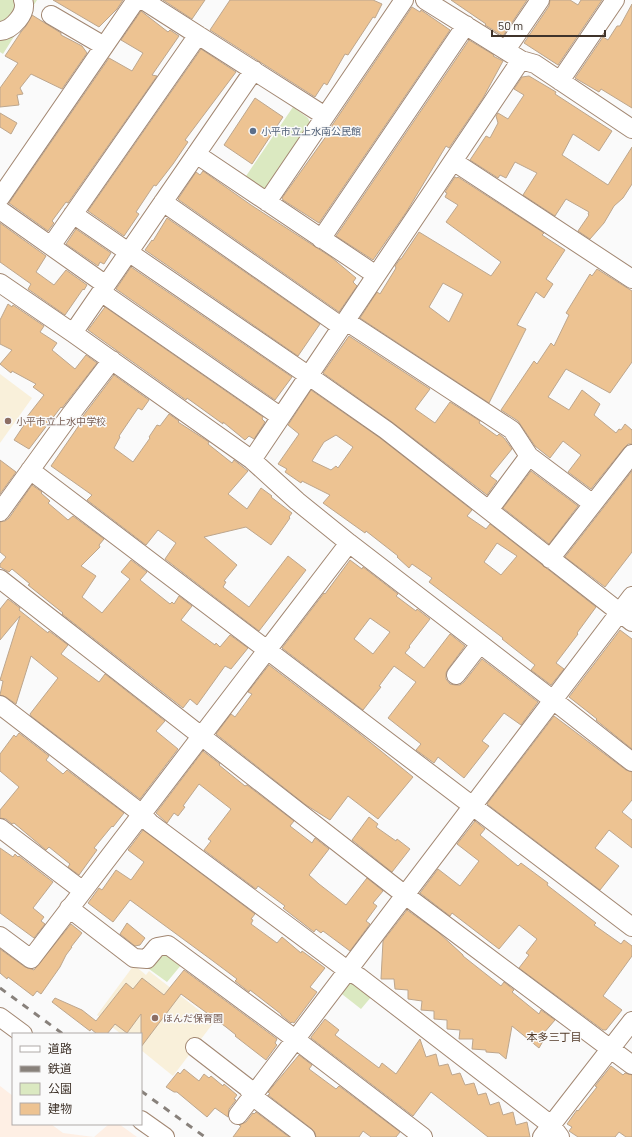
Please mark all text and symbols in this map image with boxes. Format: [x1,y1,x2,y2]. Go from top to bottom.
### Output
scale bar [492,12,605,38]
text: 50 m [498,18,523,32]
place label: 小平市立上水南公民館 [261,125,361,137]
marker: 小平市立上水南公民館 [248,126,258,136]
place label: 小平市立上水中学校 [16,415,106,427]
marker: 小平市立上水中学校 [3,416,13,426]
place label: ほんだ保育園 [163,1012,223,1024]
marker: ほんだ保育園 [150,1013,160,1023]
district label: 本多三丁目 [527,1030,582,1043]
legend [12,1033,142,1125]
text: 道路 [48,1041,72,1055]
text: 鉄道 [48,1061,72,1075]
text: 公園 [48,1081,72,1095]
text: 建物 [48,1101,72,1115]

